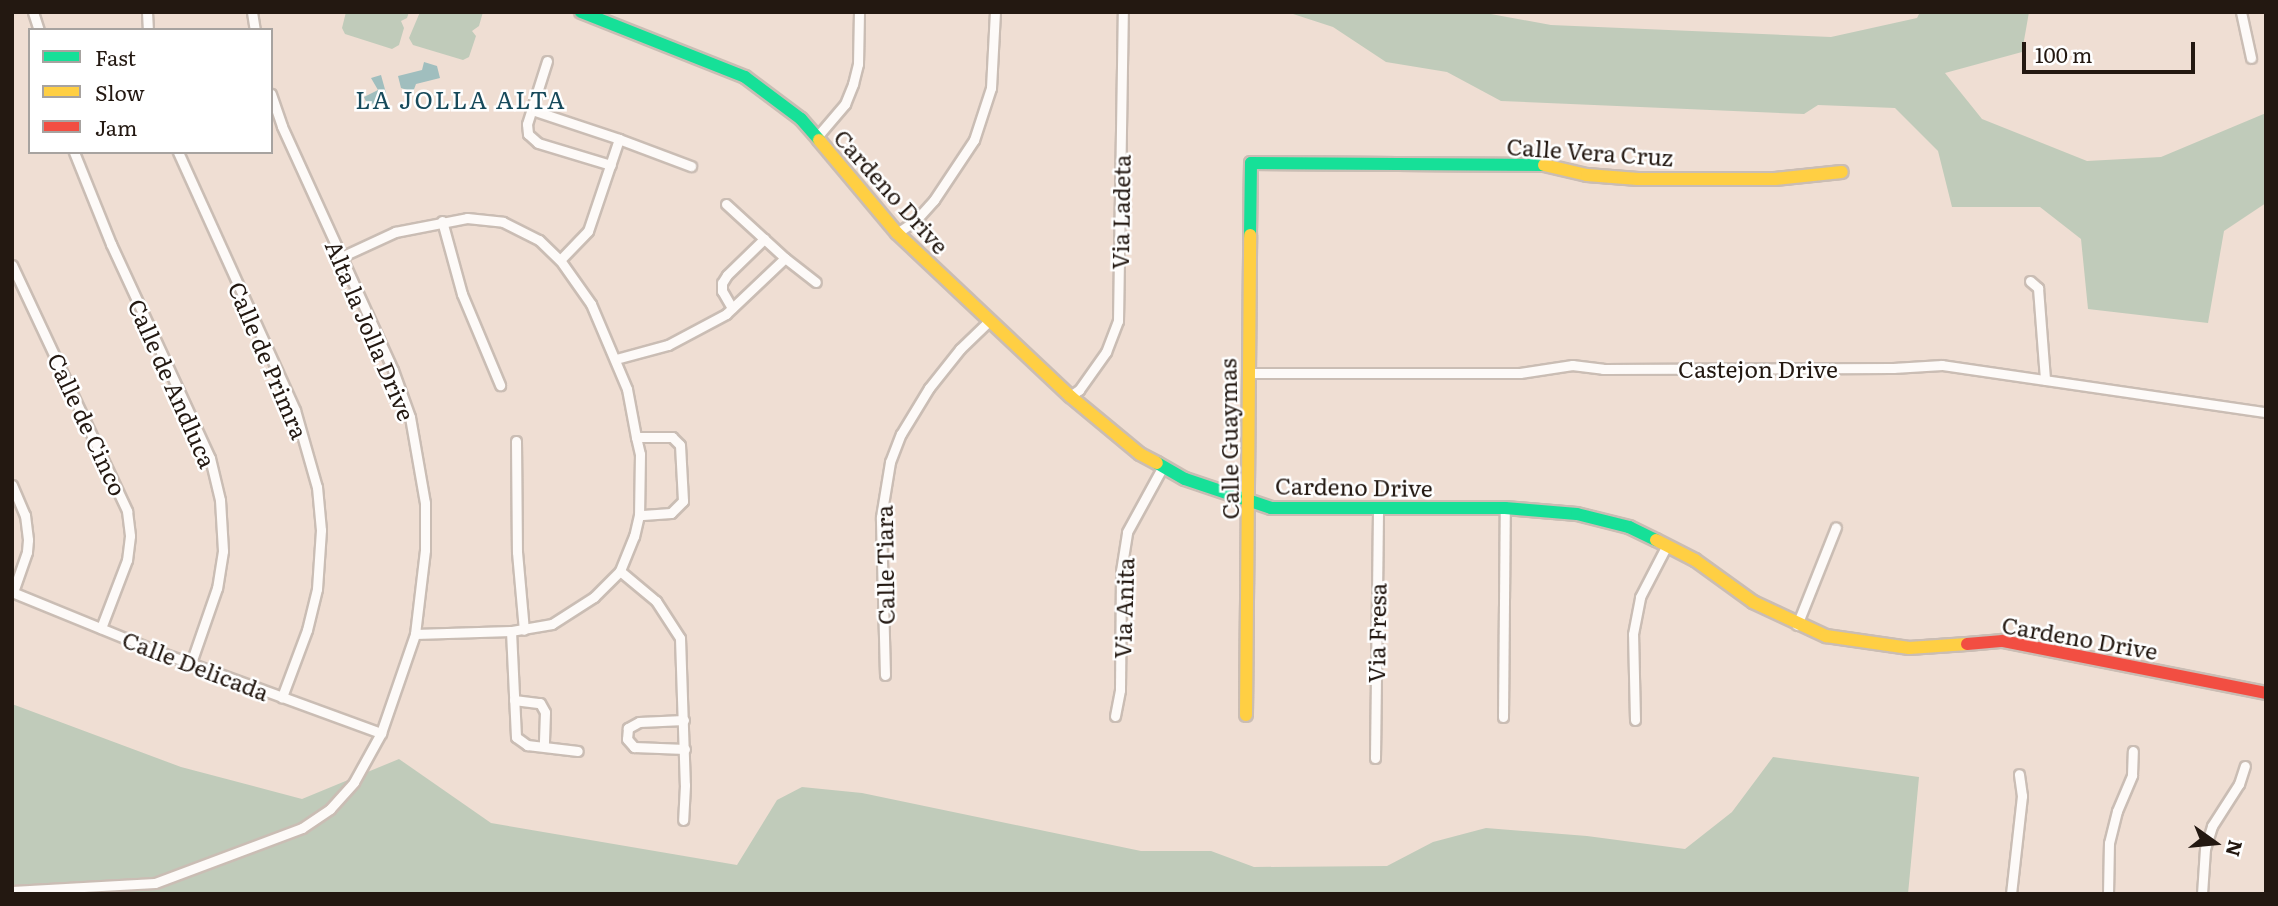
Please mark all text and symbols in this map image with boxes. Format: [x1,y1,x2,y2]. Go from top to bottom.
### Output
legend [28,28,273,154]
scale bar [2026,28,2199,72]
text: 100 m [2035,38,2092,69]
text: Fast [95,41,136,72]
text: Slow [95,76,145,107]
district label: LA JOLLA ALTA [357,85,565,113]
text: Jam [95,111,137,142]
street label: Cardeno Drive [829,123,955,259]
street label: Calle Vera Cruz [1506,131,1674,171]
street label: Via Ladeta [1105,154,1135,270]
street label: Alta la Jolla Drive [321,236,421,424]
street label: Calle de Primra [223,277,315,443]
street label: Calle de Andluca [123,294,223,472]
street label: Calle de Cinco [43,348,133,500]
street label: Castejon Drive [1678,354,1838,382]
street label: Calle Guaymas [1213,358,1243,520]
street label: Cardeno Drive [1275,471,1433,501]
street label: Calle Tiara [869,505,899,625]
street label: Via Anita [1107,557,1139,659]
street label: Via Fresa [1361,583,1391,683]
street label: Cardeno Drive [2000,610,2160,664]
street label: Calle Delicada [119,624,273,706]
north arrow [2180,808,2250,878]
text: N [2220,837,2251,860]

